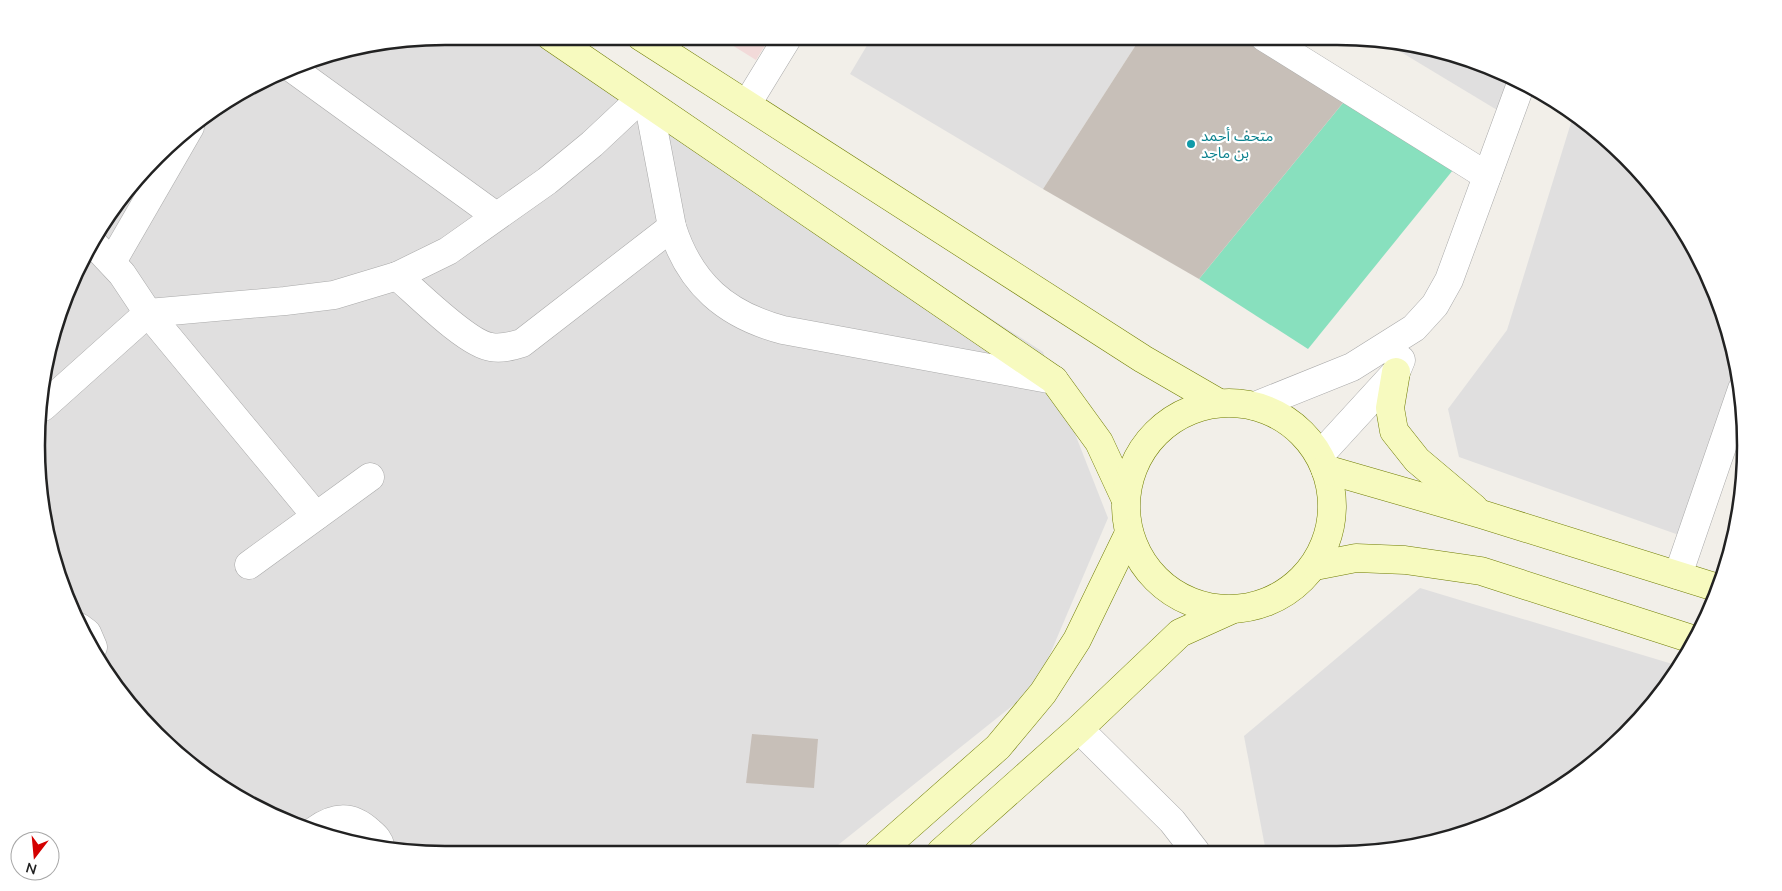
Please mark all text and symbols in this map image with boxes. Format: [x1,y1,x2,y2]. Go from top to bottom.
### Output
place label: متحف أحمد بن ماجد [1201,126,1273,162]
marker: متحف أحمد بن ماجد [1185,138,1197,150]
north arrow [10,831,60,881]
text: N [24,858,39,879]

